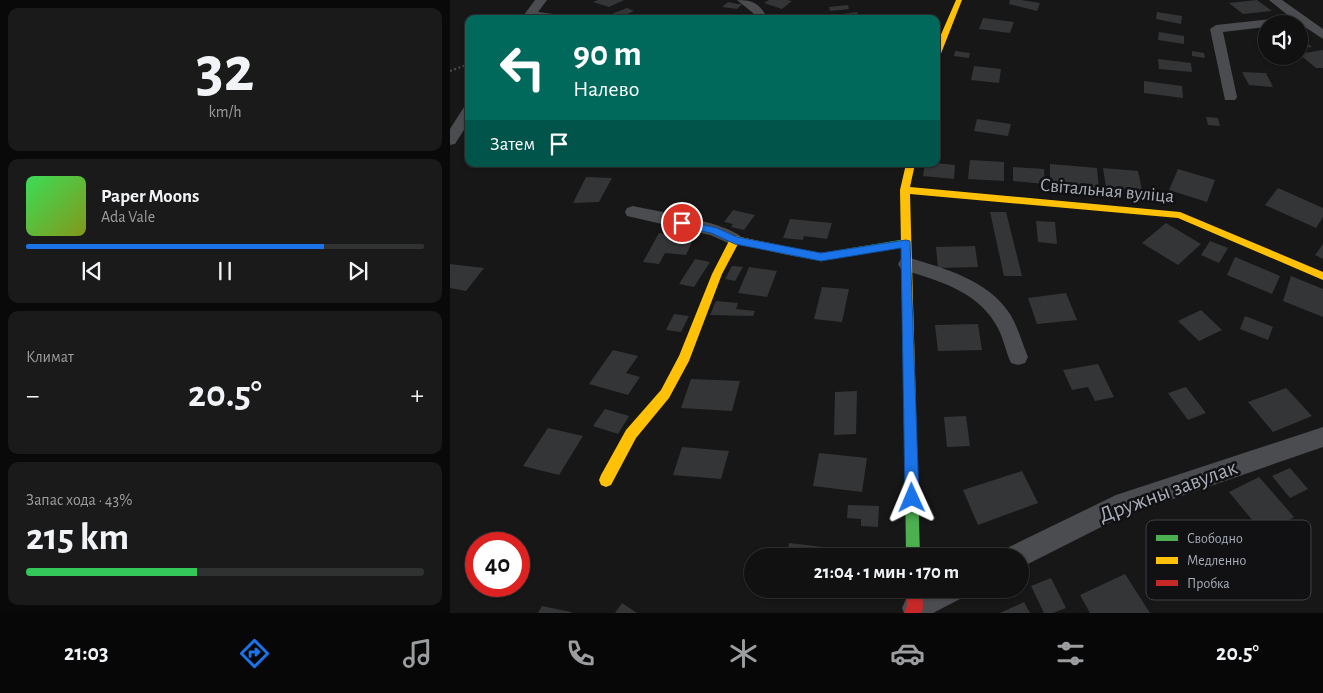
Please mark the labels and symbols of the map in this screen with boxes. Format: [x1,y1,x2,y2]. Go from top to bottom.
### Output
street label: Світальная вуліца [1039,176,1175,206]
pin [661,202,703,244]
street label: Дружны завулак [1096,456,1240,526]
position arrow [885,471,937,523]
legend [1146,520,1311,600]
speed limit sign: 40 [465,532,530,597]
text: Свободно [1187,532,1243,546]
text: Медленно [1187,554,1246,568]
text: Пробка [1187,577,1230,591]

